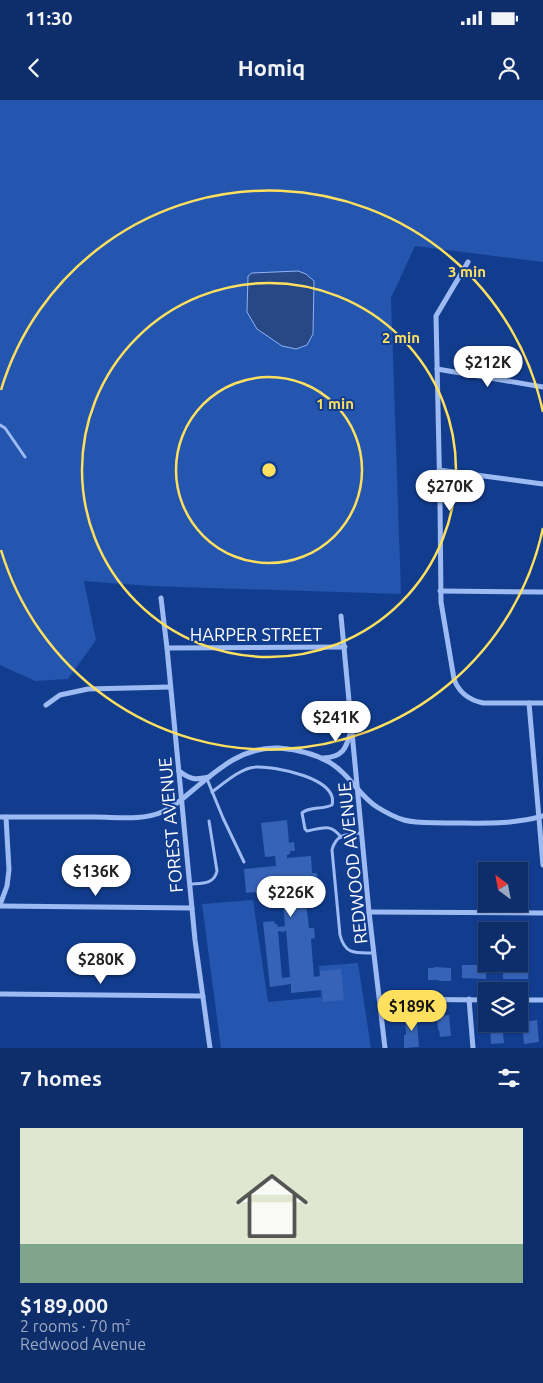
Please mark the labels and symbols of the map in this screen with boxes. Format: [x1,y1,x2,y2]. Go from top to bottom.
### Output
text: 3 min [448,263,486,280]
text: 2 min [382,329,420,346]
pin: $212K [453,346,523,388]
text: 1 min [316,395,354,412]
centre of rings [260,461,278,479]
pin: $270K [415,470,485,512]
street label: HARPER STREET [190,624,322,644]
pin: $241K [301,700,371,743]
street label: FOREST AVENUE [154,756,186,894]
street label: REDWOOD AVENUE [334,781,370,945]
pin: $136K [61,854,131,897]
north arrow [478,862,528,912]
pin: $226K [256,876,326,918]
pin: $280K [66,942,136,985]
pin: $189K [377,990,447,1032]

